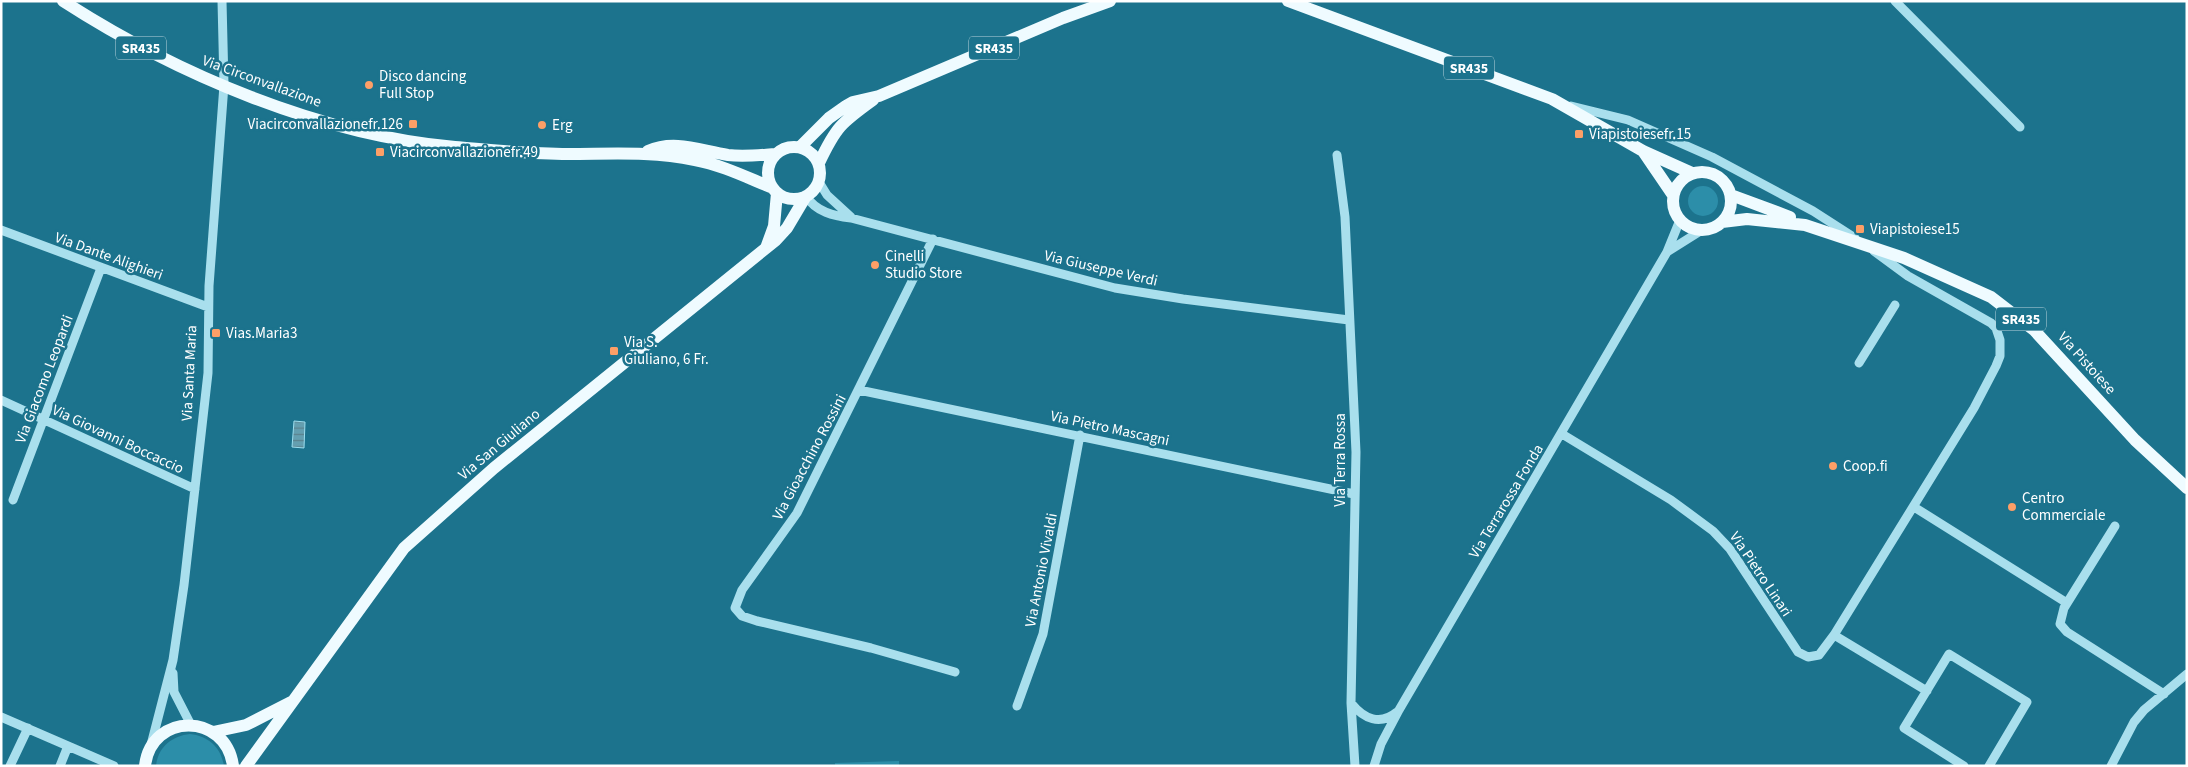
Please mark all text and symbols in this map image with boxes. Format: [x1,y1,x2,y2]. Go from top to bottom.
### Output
road number: SR435 [116,36,166,59]
road number: SR435 [969,36,1019,59]
street label: Via Circonvallazione [199,50,324,113]
road number: SR435 [1444,56,1494,80]
place label: Disco dancing Full Stop [379,66,467,104]
marker: Disco dancing Full Stop [363,79,375,91]
place label: Viacirconvallazionefr.126 [247,114,403,135]
place label: Erg [552,115,573,136]
marker: Viacirconvallazionefr.126 [407,118,419,130]
marker: Erg [536,119,548,131]
place label: Viapistoiesefr.15 [1589,124,1691,145]
marker: Viapistoiesefr.15 [1573,128,1585,140]
place label: Viacirconvallazionefr.49 [390,142,538,163]
marker: Viacirconvallazionefr.49 [374,146,386,158]
place label: Viapistoiese15 [1870,219,1960,240]
marker: Viapistoiese15 [1854,223,1866,235]
street label: Via Dante Alighieri [52,227,166,286]
street label: Via Giuseppe Verdi [1042,245,1160,292]
place label: Cinelli Studio Store [885,246,962,284]
marker: Cinelli Studio Store [869,259,881,271]
road number: SR435 [1996,308,2046,330]
street label: Via Giacomo Leopardi [10,312,79,446]
place label: Vias.Maria3 [226,323,297,344]
street label: Via Santa Maria [177,325,202,422]
marker: Vias.Maria3 [210,327,222,339]
street label: Via Pistoiese [2053,327,2121,399]
place label: Via S. Giuliano, 6 Fr. [624,332,709,370]
marker: Via S. Giuliano, 6 Fr. [608,345,620,357]
street label: Via Gioacchino Rossini [767,391,851,524]
street label: Via Giovanni Boccaccio [48,400,187,479]
street label: Via San Giuliano [454,404,545,485]
street label: Via Pietro Mascagni [1048,406,1171,451]
street label: Via Terra Rossa [1330,413,1351,507]
street label: Via Terrarossa Fonda [1464,440,1549,562]
place label: Coop.fi [1843,456,1888,477]
marker: Coop.fi [1827,460,1839,472]
place label: Centro Commerciale [2022,488,2105,526]
marker: Centro Commerciale [2006,501,2018,513]
street label: Via Antonio Vivaldi [1020,511,1063,629]
street label: Via Pietro Linari [1724,528,1797,621]

